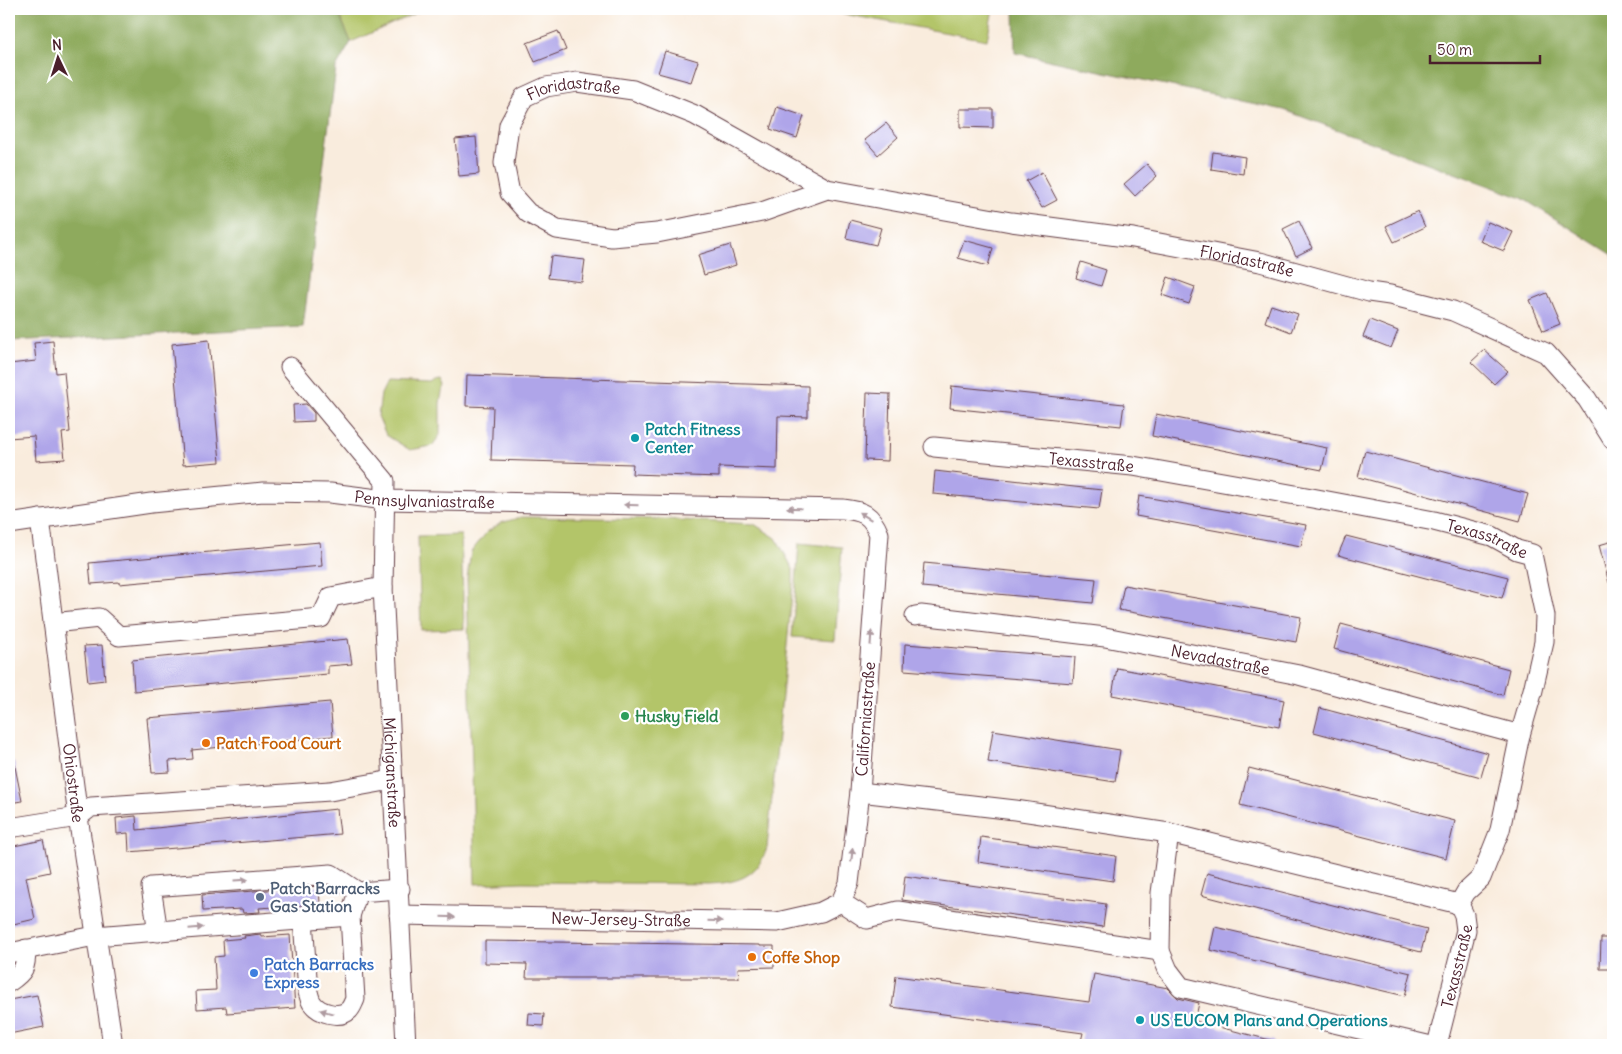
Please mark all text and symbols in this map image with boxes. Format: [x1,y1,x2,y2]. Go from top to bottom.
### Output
north arrow [32,32,82,82]
scale bar [1430,32,1540,64]
text: N [52,36,63,54]
text: 50 m [1437,40,1472,59]
street label: Floridastraße [523,72,622,105]
street label: Floridastraße [1198,241,1296,281]
place label: Patch Fitness Center [645,419,740,457]
marker: Patch Fitness Center [629,432,641,444]
street label: Texasstraße [1048,448,1135,476]
street label: Pennsylvaniastraße [353,486,495,512]
one-way arrow [623,501,639,509]
one-way arrow [786,504,802,512]
one-way arrow [858,512,872,521]
street label: Texasstraße [1444,515,1530,562]
one-way arrow [868,630,876,646]
street label: Nevadastraße [1169,640,1272,679]
street label: Californiastraße [851,661,879,777]
place label: Husky Field [635,706,719,727]
marker: Husky Field [619,710,631,722]
street label: Michiganstraße [380,717,405,828]
place label: Patch Food Court [216,733,342,753]
marker: Patch Food Court [200,737,212,749]
street label: Ohiostraße [59,742,89,824]
one-way arrow [848,847,856,863]
one-way arrow [233,876,249,884]
place label: Patch Barracks Gas Station [270,878,380,916]
marker: Patch Barracks Gas Station [254,891,266,903]
street label: New-Jersey-Straße [551,908,691,930]
one-way arrow [440,913,456,921]
one-way arrow [708,917,724,925]
one-way arrow [189,924,205,932]
street label: Texasstraße [1437,924,1476,1010]
place label: Coffe Shop [762,947,840,968]
marker: Coffe Shop [746,951,758,963]
place label: Patch Barracks Express [264,954,374,993]
marker: Patch Barracks Express [248,967,260,979]
one-way arrow [319,1007,334,1015]
place label: US EUCOM Plans and Operations [1150,1010,1388,1031]
marker: US EUCOM Plans and Operations [1134,1014,1146,1026]

